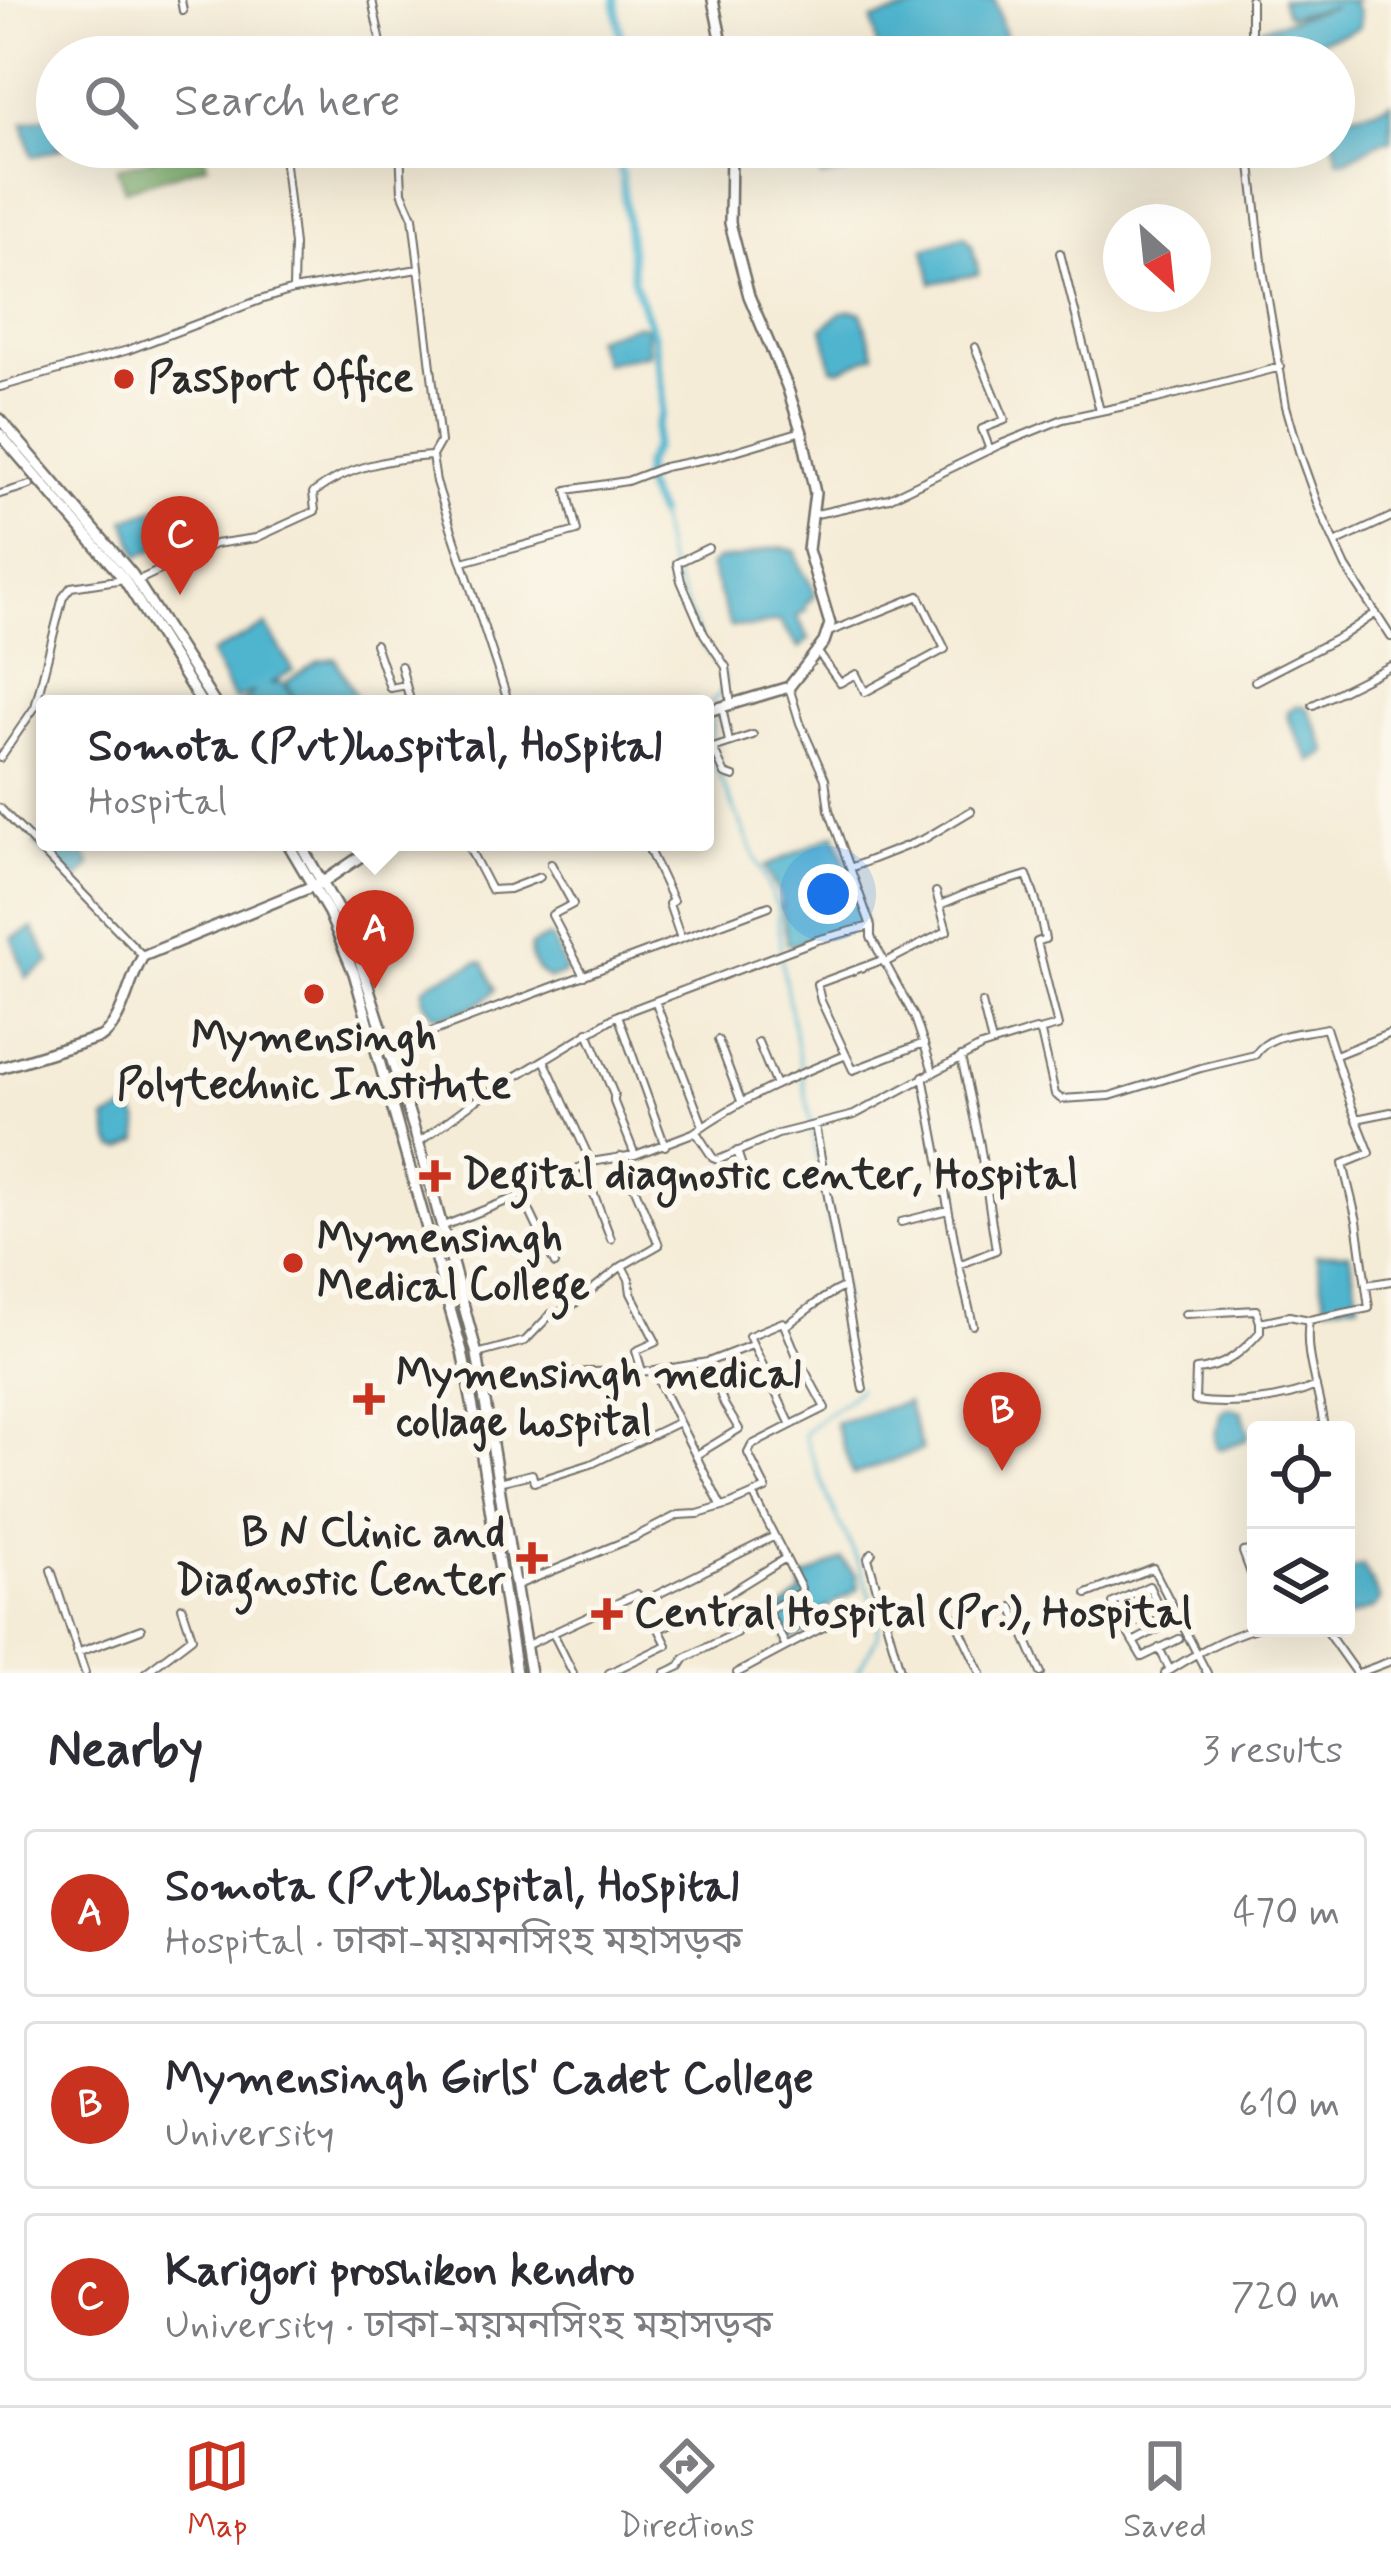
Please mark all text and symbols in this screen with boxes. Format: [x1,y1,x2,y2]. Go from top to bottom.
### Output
search box [36,36,1355,168]
icon: search [78,69,144,135]
text: Search here [174,73,401,132]
north arrow [1103,204,1211,312]
place label: Passport Office [148,352,414,407]
marker: Passport Office [111,366,137,392]
pin: C [141,496,219,595]
popup [36,695,714,851]
text: Somota (Pvt)hospital, Hospital [88,718,662,777]
text: Hospital [88,777,227,828]
your location [798,864,858,924]
pin: A [336,890,414,989]
marker: Mymensingh Polytechnic Institute [301,981,327,1007]
place label: Mymensingh Polytechnic Institute [117,1011,512,1114]
place label: Degital diagnostic center, Hospital [462,1149,1078,1209]
marker: Degital diagnostic center, Hospital [419,1160,451,1192]
place label: Mymensingh Medical College [317,1212,590,1320]
marker: Mymensingh Medical College [280,1250,306,1276]
place label: Mymensingh medical collage hospital [396,1348,801,1452]
pin: B [963,1372,1041,1471]
marker: Mymensingh medical collage hospital [353,1383,385,1415]
map controls [1247,1421,1355,1637]
button: locate [1247,1421,1355,1529]
place label: B N Clinic and Diagnostic Center [175,1507,507,1615]
button: layers [1247,1529,1355,1637]
marker: B N Clinic and Diagnostic Center [516,1542,548,1574]
place label: Central Hospital (Pr.), Hospital [634,1587,1192,1642]
marker: Central Hospital (Pr.), Hospital [591,1598,623,1630]
text: Nearby [48,1718,203,1784]
text: 3 results [1202,1726,1343,1777]
text: Somota (Pvt)hospital, Hospital [165,1858,739,1917]
text: A [77,1888,103,1939]
text: 470 m [1233,1888,1340,1939]
text: Hospital · ঢাকা-ময়মনসিংহ মহাসড়ক [165,1917,742,1968]
text: Mymensingh Girls' Cadet College [165,2050,814,2109]
text: B [78,2080,102,2131]
text: 610 m [1238,2080,1340,2131]
text: University [165,2109,334,2160]
text: Karigori proshikon kendro [165,2242,635,2301]
text: C [76,2272,104,2323]
text: 720 m [1231,2272,1340,2323]
text: University · ঢাকা-ময়মনসিংহ মহাসড়ক [165,2301,773,2352]
tab: Map [184,2433,250,2549]
tab: Directions [619,2433,755,2549]
tab: Saved [1123,2433,1207,2549]

